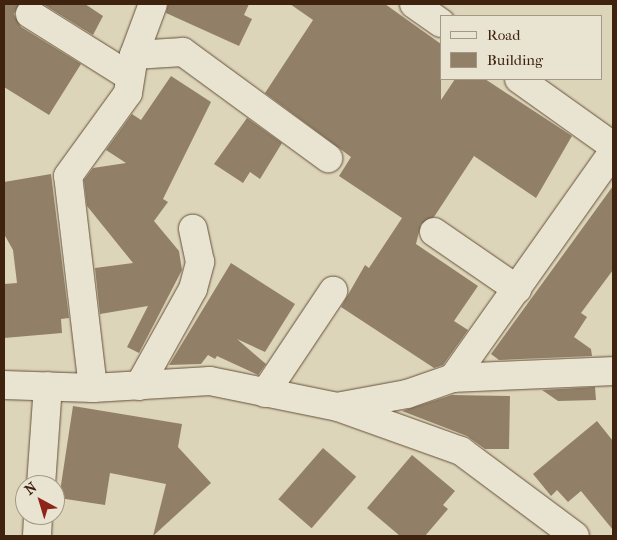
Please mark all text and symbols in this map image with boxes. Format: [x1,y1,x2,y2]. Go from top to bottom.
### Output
legend [440,15,602,80]
text: Road [487,26,520,44]
text: Building [487,51,543,69]
north arrow [15,475,65,525]
text: N [21,479,40,499]

